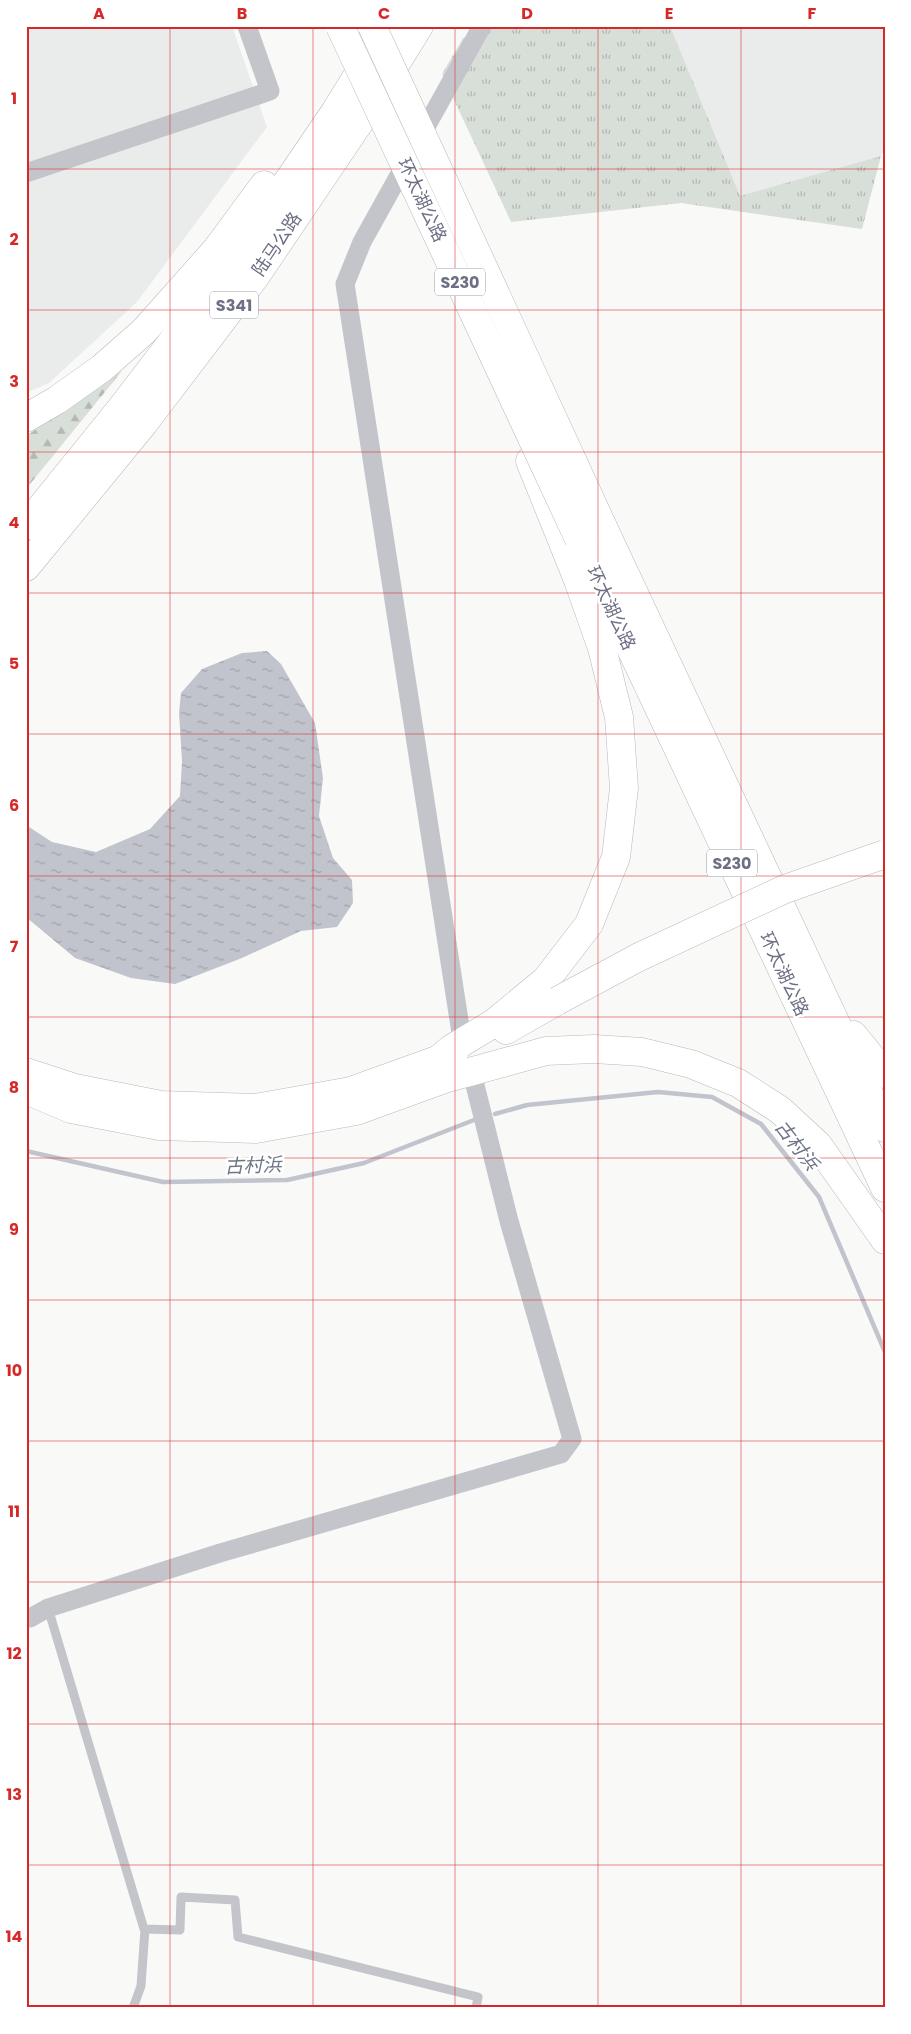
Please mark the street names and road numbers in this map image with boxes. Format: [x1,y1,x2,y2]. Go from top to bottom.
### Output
street label: 环太湖公路 [392,154,453,246]
street label: 陆马公路 [246,207,307,281]
road number: S230 [435,268,485,296]
road number: S341 [210,292,258,318]
street label: 环太湖公路 [581,562,642,654]
road number: S230 [707,850,757,876]
street label: 环太湖公路 [754,928,815,1020]

